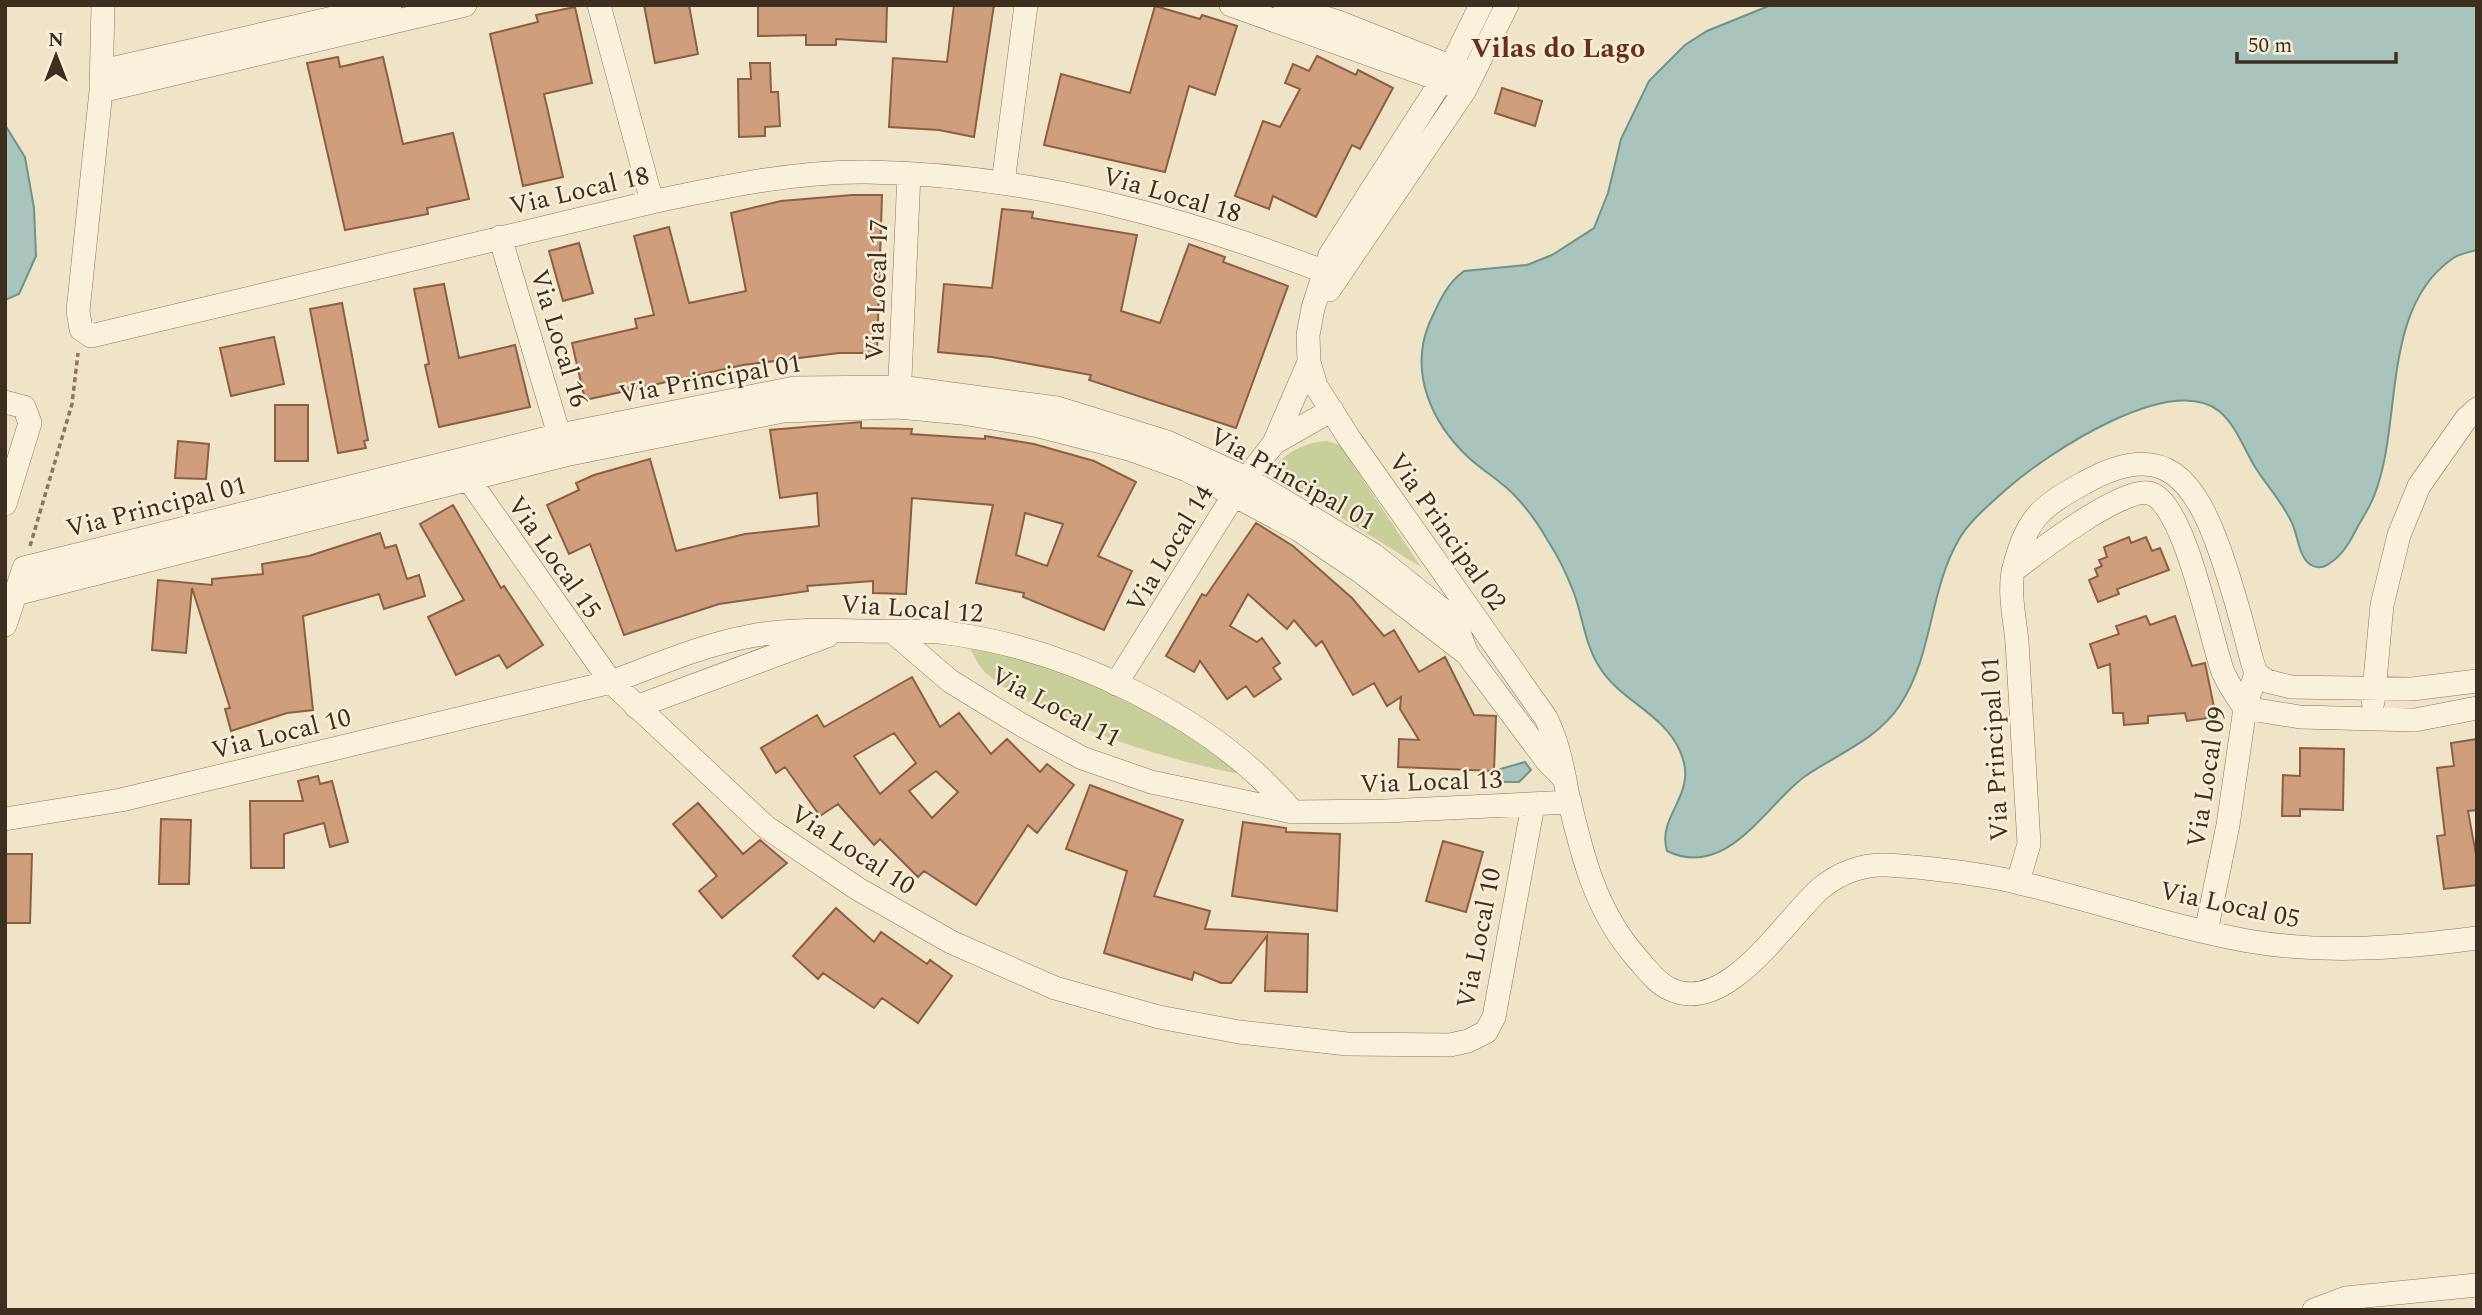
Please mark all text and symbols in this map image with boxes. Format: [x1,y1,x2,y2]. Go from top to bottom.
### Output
north arrow [21,21,91,91]
scale bar [2237,21,2396,65]
text: N [48,26,64,55]
district label: Vilas do Lago [1471,27,1645,70]
text: 50 m [2248,30,2292,62]
street label: Via Local 18 [505,155,653,226]
street label: Via Local 18 [1098,156,1246,234]
street label: Via Local 17 [855,218,899,362]
street label: Via Local 16 [519,264,599,412]
street label: Via Principal 01 [616,343,805,415]
street label: Via Principal 01 [1202,417,1383,541]
street label: Via Principal 02 [1378,444,1517,619]
street label: Via Principal 01 [62,465,251,549]
street label: Via Local 14 [1116,477,1224,620]
street label: Via Local 15 [497,488,611,627]
street label: Via Local 12 [840,584,984,634]
street label: Via Local 11 [983,656,1128,758]
street label: Via Principal 01 [1970,656,2020,842]
street label: Via Local 10 [207,697,355,771]
street label: Via Local 09 [2176,704,2238,851]
street label: Via Local 13 [1359,760,1503,804]
street label: Via Local 10 [782,794,923,905]
street label: Via Local 10 [1446,864,1512,1012]
street label: Via Local 05 [2156,871,2304,939]

